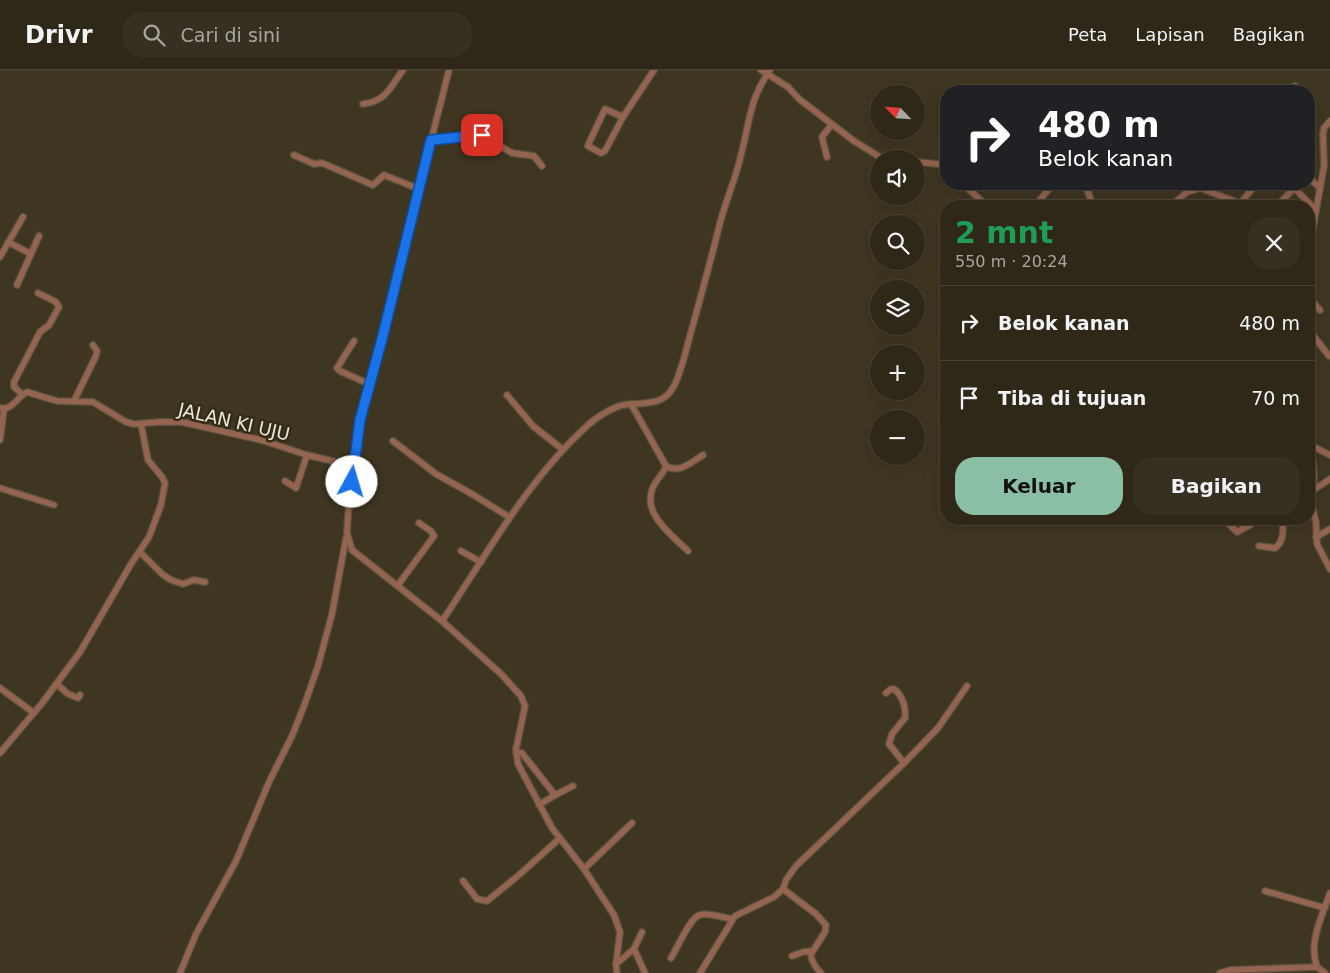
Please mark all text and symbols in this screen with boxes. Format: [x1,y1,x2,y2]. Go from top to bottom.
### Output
search box [122,12,472,57]
text: Drivr [25,21,92,49]
icon: search [140,21,168,49]
text: Cari di sini [180,24,280,46]
text: Peta [1068,24,1107,45]
text: Lapisan [1135,24,1205,45]
text: Bagikan [1233,24,1305,45]
north arrow [870,85,925,140]
map controls [870,85,925,465]
icon: right [955,105,1020,170]
text: 480 m [1038,105,1160,145]
pin [461,114,503,156]
icon: arrive [468,121,496,149]
text: Belok kanan [1038,146,1173,171]
button: sound [870,150,925,205]
button: search [870,215,925,270]
text: 2 mnt [955,215,1053,250]
button: close [1248,217,1300,269]
text: 550 m · 20:24 [955,252,1068,271]
button: layers [870,280,925,335]
icon: right [955,309,983,337]
text: Belok kanan [998,312,1130,334]
text: 480 m [1239,312,1300,334]
button: + [870,345,925,400]
icon: arrive [955,384,983,412]
text: Tiba di tujuan [998,387,1146,409]
text: 70 m [1251,387,1300,409]
street label: JALAN KI UJU [175,398,292,445]
button: − [870,410,925,465]
position arrow [325,455,377,507]
button: Keluar [955,457,1123,515]
button: Bagikan [1133,457,1300,515]

